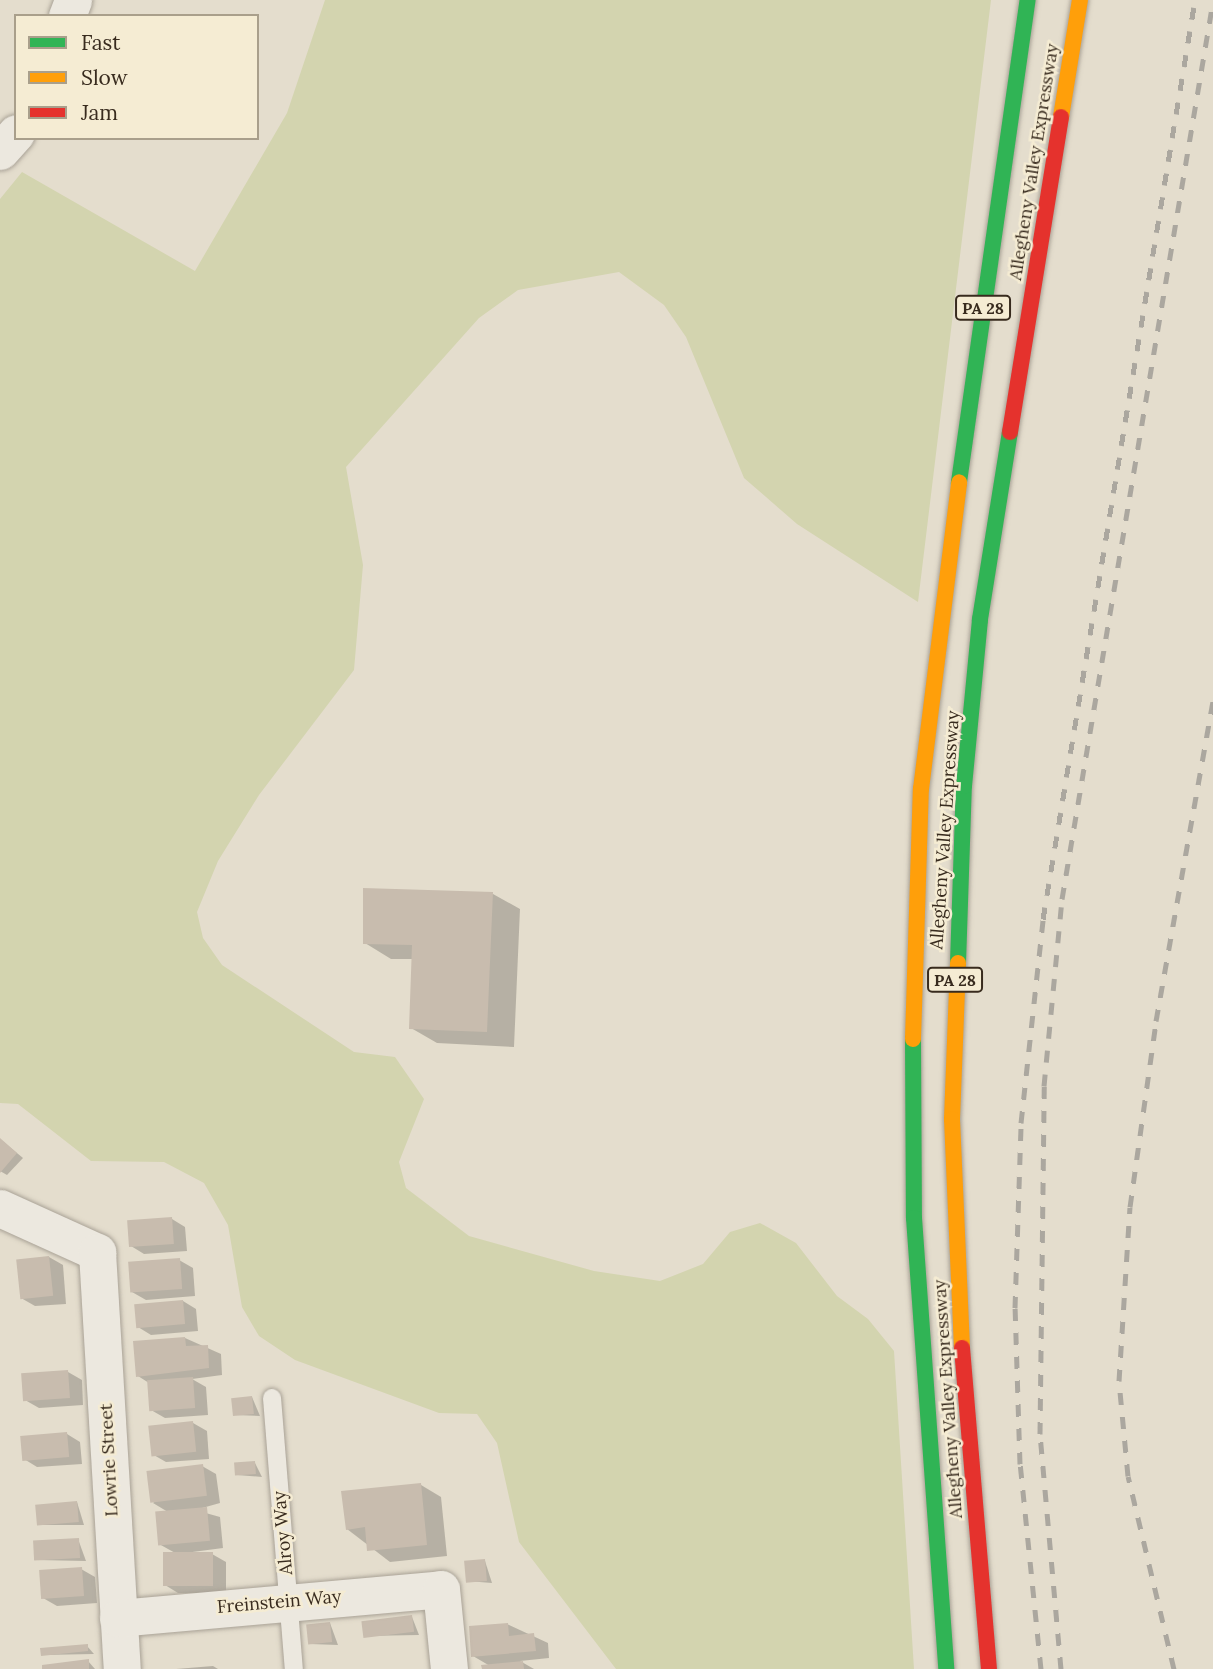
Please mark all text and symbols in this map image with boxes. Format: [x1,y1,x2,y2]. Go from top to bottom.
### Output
legend [14,14,259,140]
text: Fast [81,29,120,56]
street label: Allegheny Valley Expressway [1005,42,1063,282]
text: Slow [81,64,128,91]
text: Jam [81,99,118,126]
road number: PA 28 [955,296,1011,320]
street label: Allegheny Valley Expressway [926,710,964,950]
road number: PA 28 [927,968,983,992]
street label: Allegheny Valley Expressway [929,1279,967,1519]
street label: Lowrie Street [95,1403,123,1517]
street label: Alroy Way [269,1490,297,1576]
street label: Freinstein Way [216,1586,342,1618]

